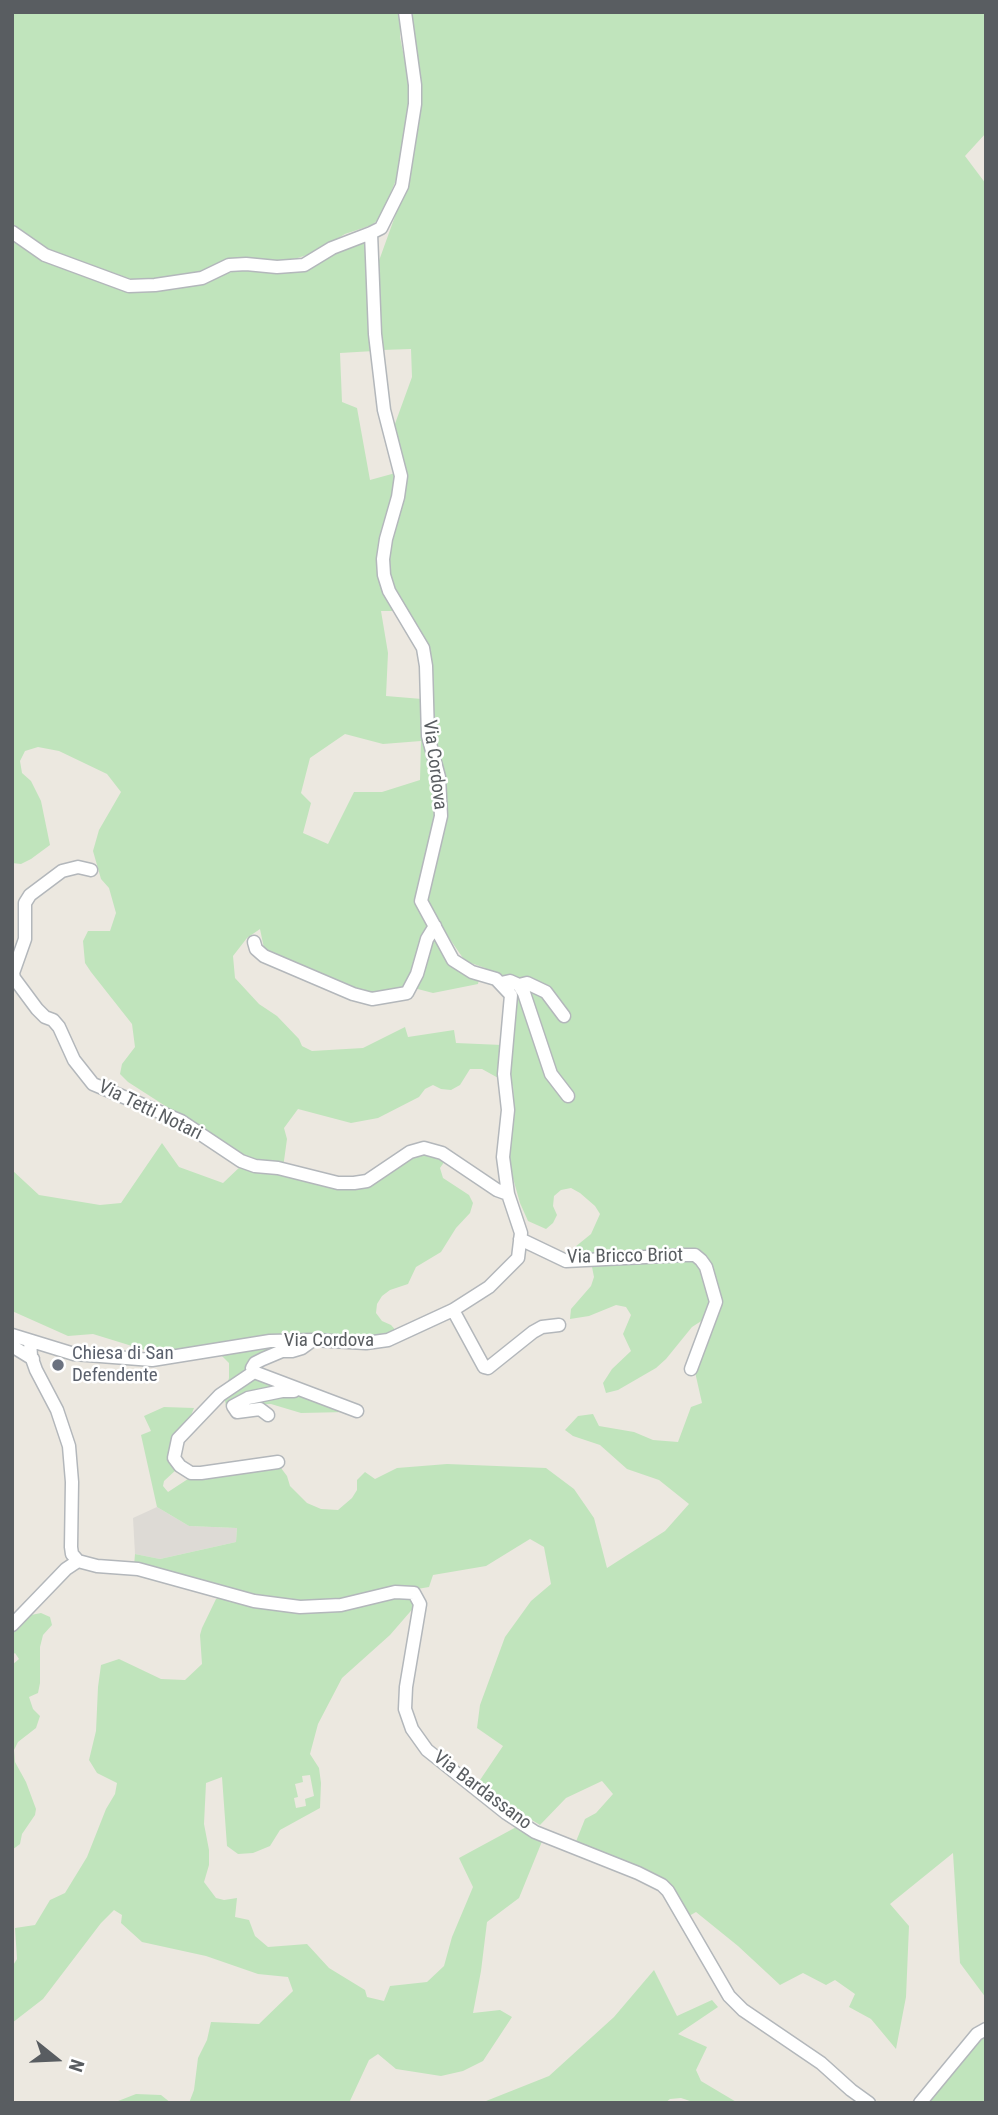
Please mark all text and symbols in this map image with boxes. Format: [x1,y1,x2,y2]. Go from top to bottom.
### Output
street label: Via Cordova [417,719,451,811]
street label: Via Tetti Notari [94,1076,206,1146]
street label: Via Bricco Briot [567,1245,683,1269]
street label: Via Cordova [284,1330,374,1352]
place label: Chiesa di San Defendente [72,1343,174,1387]
marker: Chiesa di San Defendente [50,1357,66,1373]
street label: Via Bardassano [428,1747,536,1835]
north arrow [21,2024,91,2094]
text: N [64,2057,89,2075]

